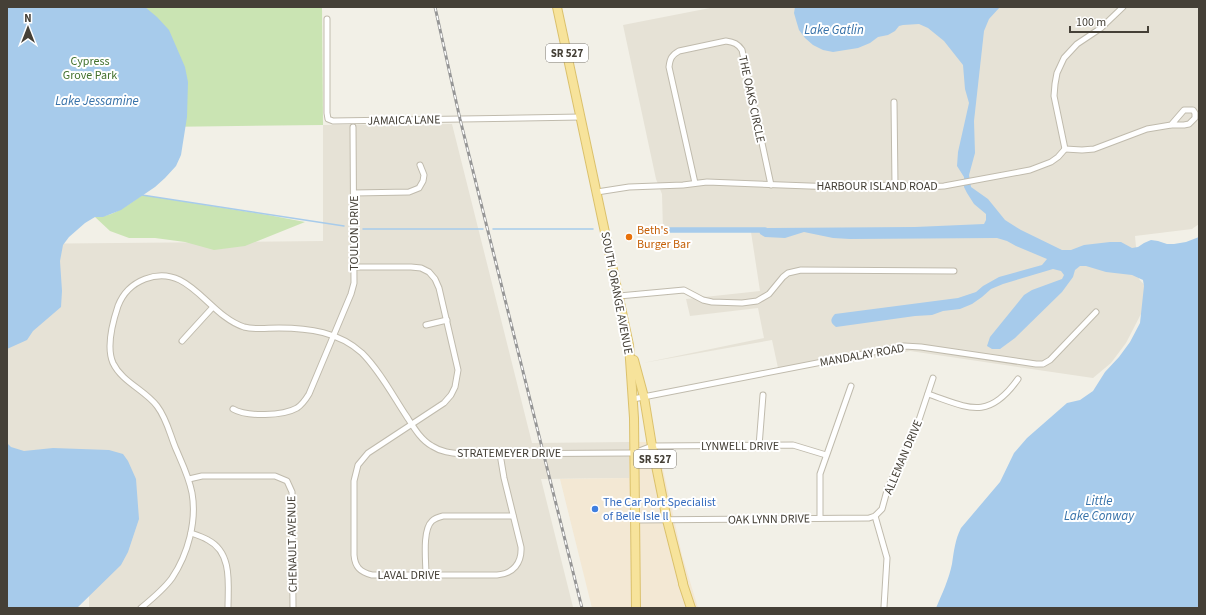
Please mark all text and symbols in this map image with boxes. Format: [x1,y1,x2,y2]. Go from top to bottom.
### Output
north arrow [8,8,48,48]
scale bar [1070,8,1148,34]
text: N [24,11,32,26]
text: 100 m [1076,14,1106,31]
water label: Lake Gatlin [804,21,864,39]
road number: SR 527 [546,44,588,62]
park label: Cypress Grove Park [63,53,117,84]
street label: THE OAKS CIRCLE [734,54,769,144]
water label: Lake Jessamine [55,92,139,110]
street label: JAMAICA LANE [367,111,441,130]
street label: HARBOUR ISLAND ROAD [816,178,938,195]
street label: TOULON DRIVE [346,195,363,271]
place label: Beth's Burger Bar [637,222,691,253]
street label: SOUTH ORANGE AVENUE [596,230,637,356]
marker: Beth's Burger Bar [624,232,634,242]
street label: MANDALAY ROAD [818,340,906,371]
street label: ALLEMAN DRIVE [880,417,927,497]
street label: LYNWELL DRIVE [701,438,779,455]
street label: STRATEMEYER DRIVE [457,445,561,462]
road number: SR 527 [634,450,676,468]
water label: Little Lake Conway [1064,492,1135,525]
place label: The Car Port Specialist of Belle Isle ll [603,494,716,525]
street label: CHENAULT AVENUE [283,495,302,593]
marker: The Car Port Specialist of Belle Isle ll [590,504,600,514]
street label: OAK LYNN DRIVE [728,510,810,529]
street label: LAVAL DRIVE [378,567,440,584]

